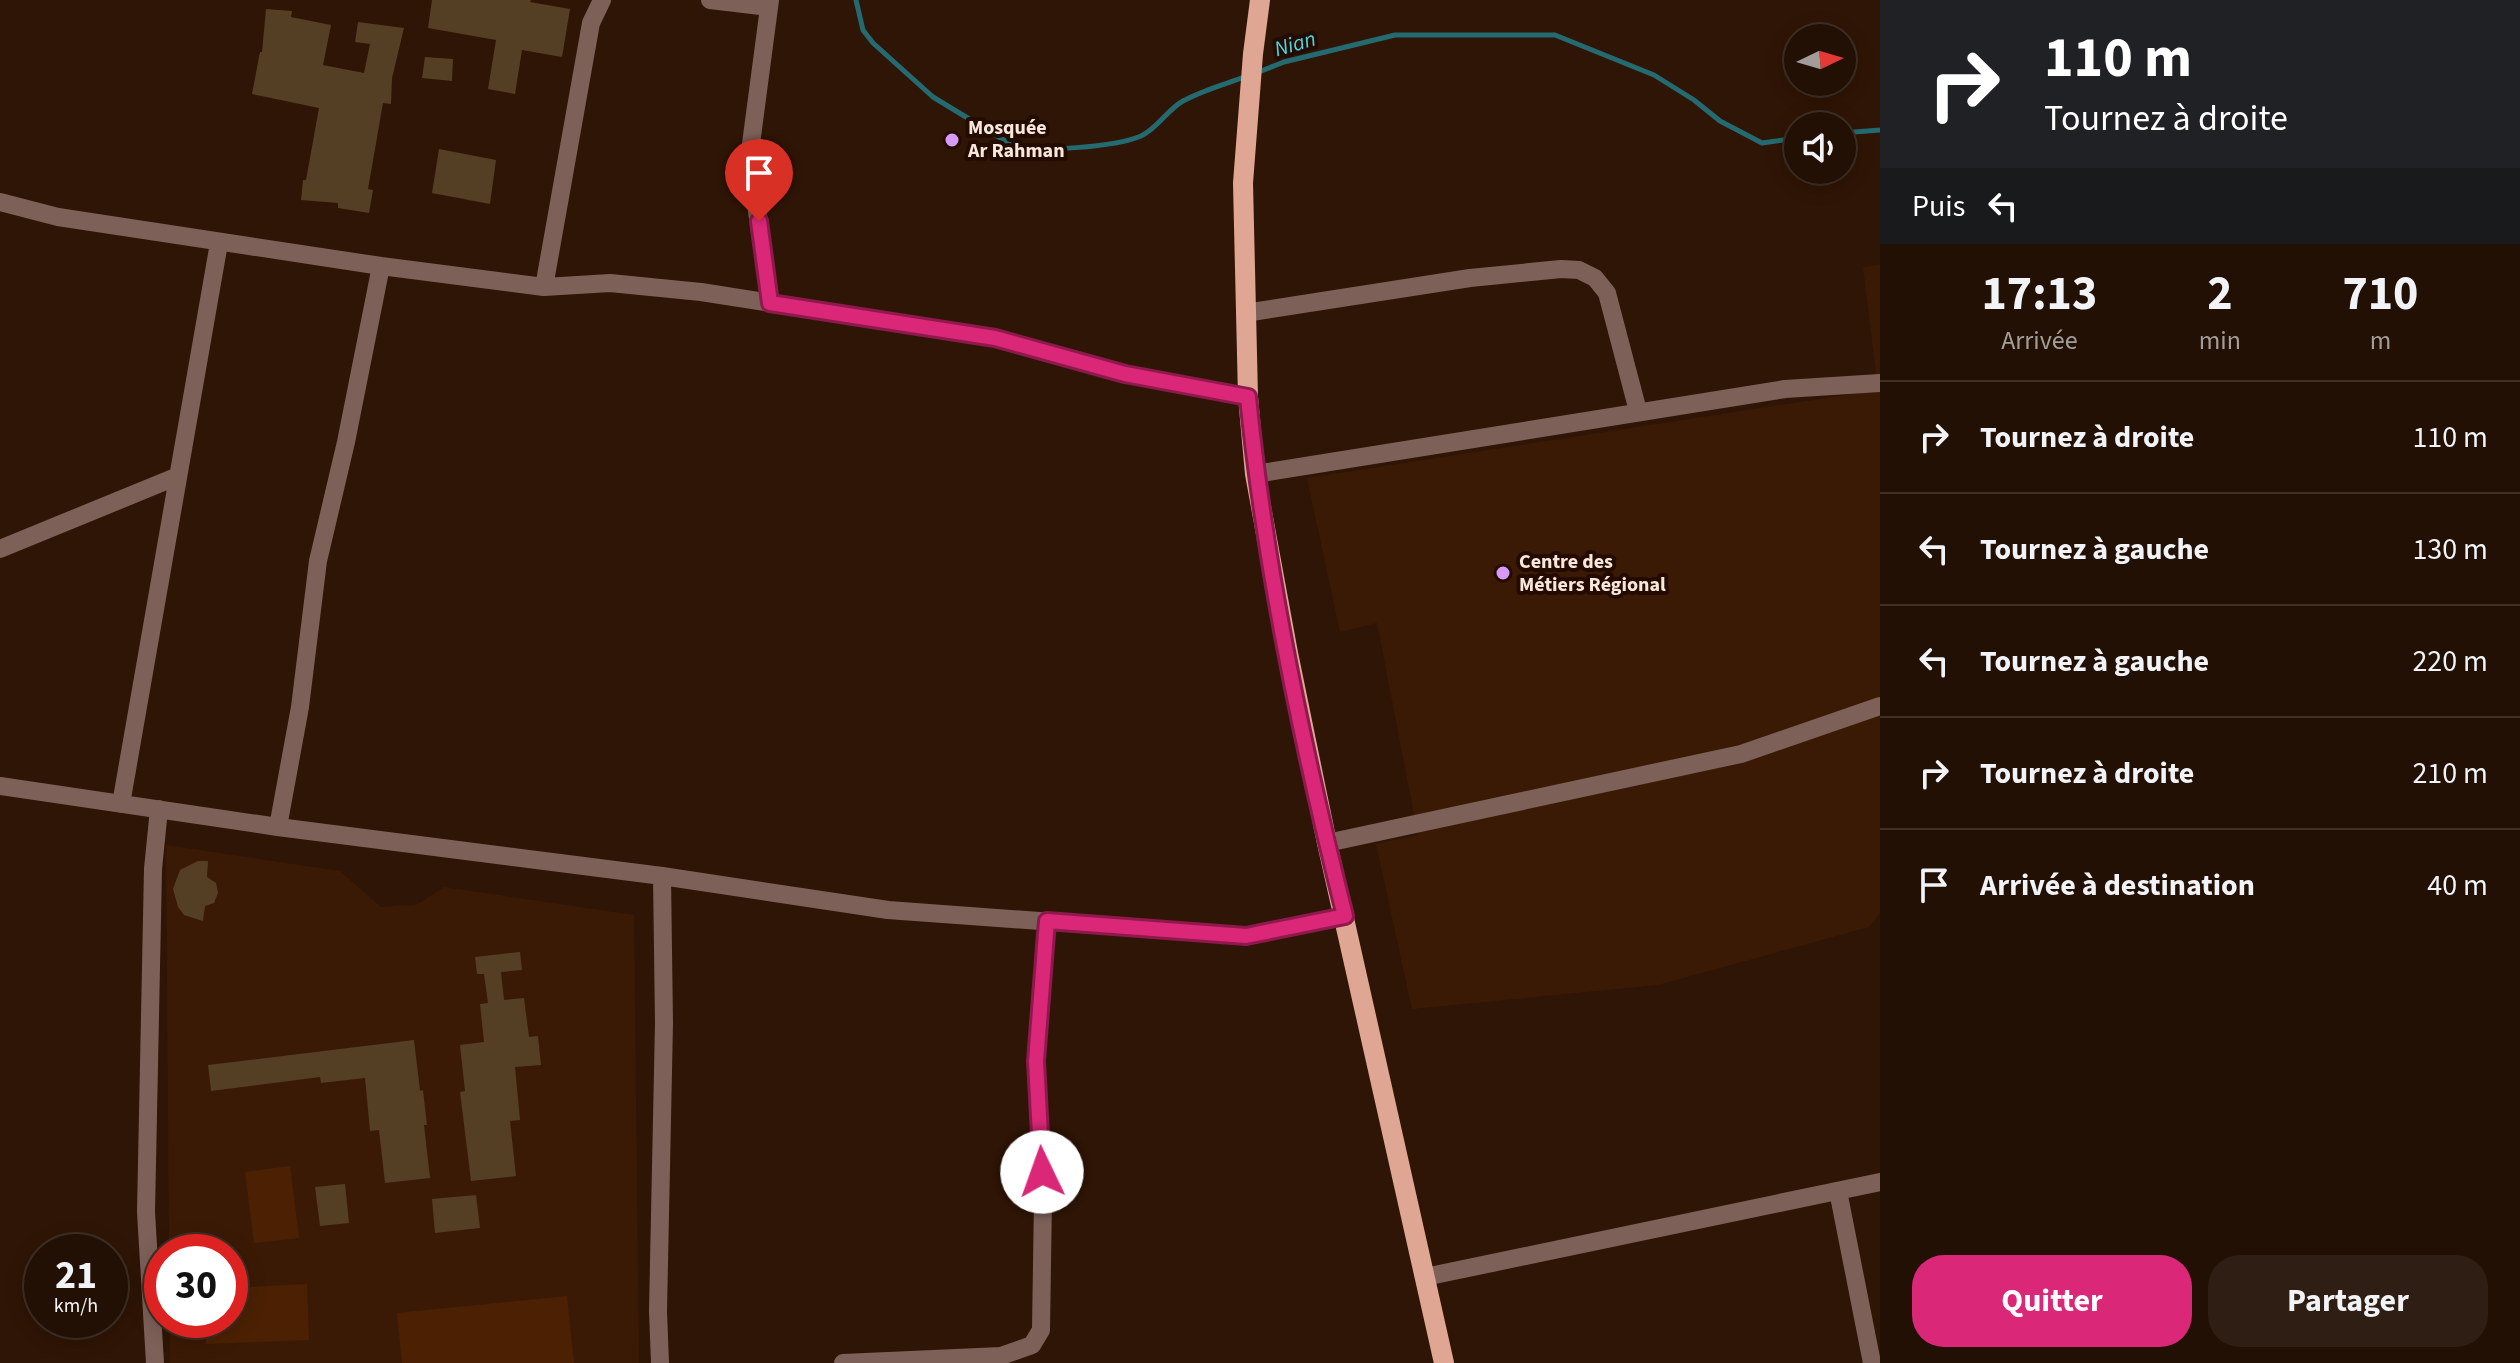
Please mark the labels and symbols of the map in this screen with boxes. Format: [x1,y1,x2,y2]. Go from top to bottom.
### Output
water label: Nian [1270,23,1320,65]
north arrow [1784,24,1856,96]
place label: Mosquée Ar Rahman [967,114,1065,165]
marker: Mosquée Ar Rahman [943,131,961,149]
pin [725,139,793,221]
place label: Centre des Métiers Régional [1519,548,1666,599]
marker: Centre des Métiers Régional [1494,564,1512,582]
position arrow [1000,1130,1084,1214]
speed limit sign: 30 [144,1234,248,1338]

